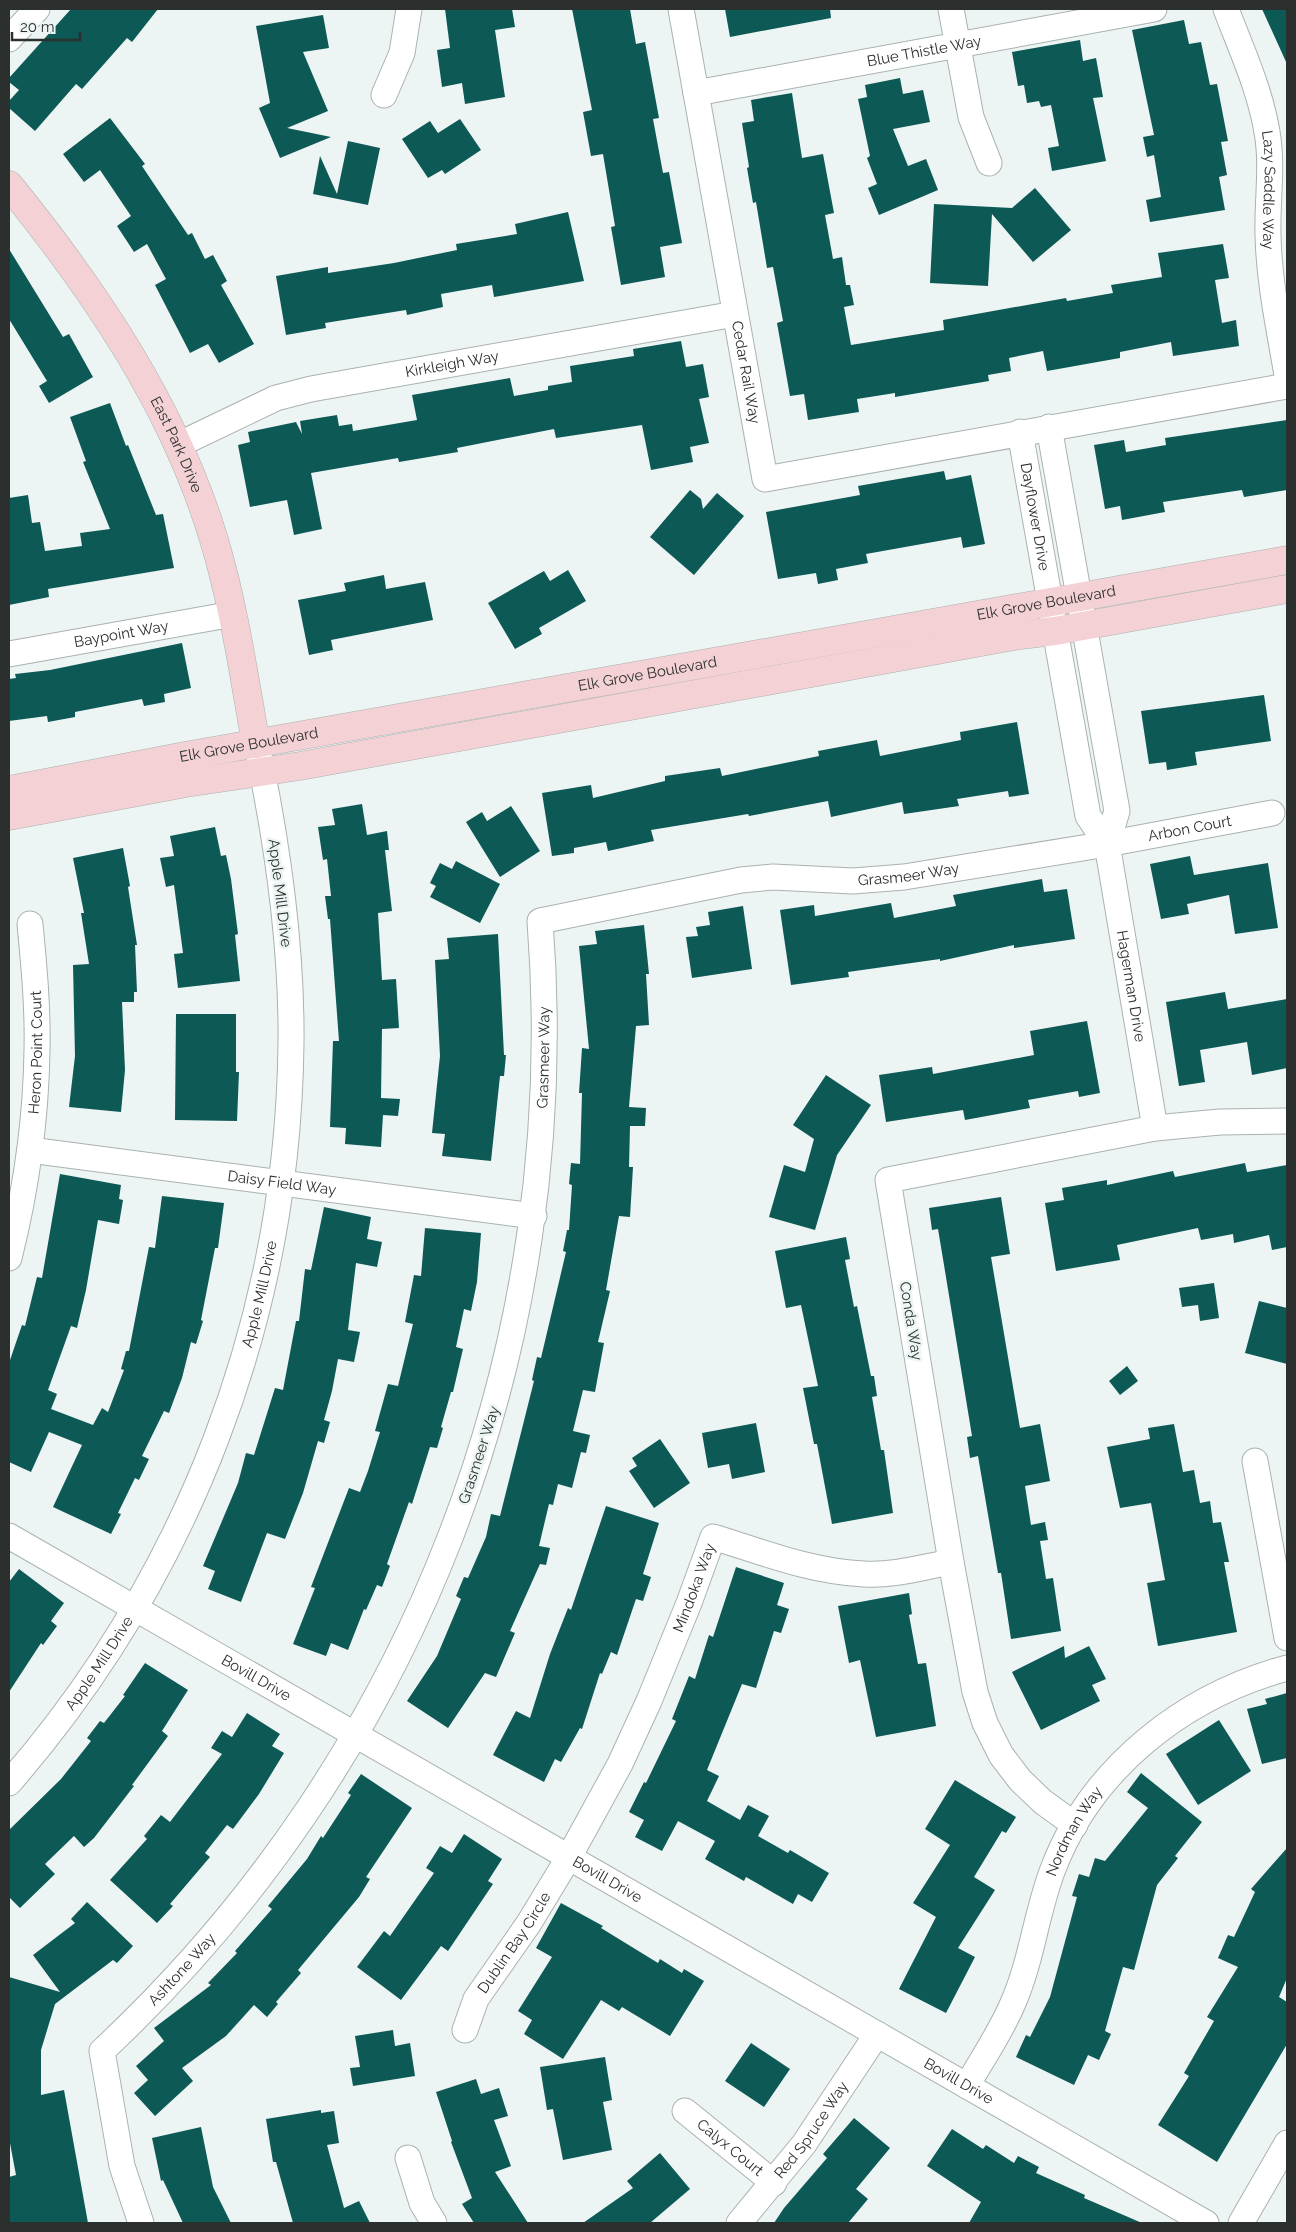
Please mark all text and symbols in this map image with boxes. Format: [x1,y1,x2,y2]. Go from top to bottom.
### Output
scale bar [12,10,80,42]
text: 20 m [20,18,55,36]
street label: Blue Thistle Way [866,32,983,70]
street label: Lazy Saddle Way [1258,129,1279,250]
street label: Cedar Rail Way [728,319,764,425]
street label: Kirkleigh Way [404,347,500,381]
street label: East Park Drive [147,394,206,495]
street label: Dayflower Drive [1017,461,1053,572]
street label: Elk Grove Boulevard [975,582,1117,624]
street label: Baypoint Way [73,617,170,651]
street label: Elk Grove Boulevard [577,653,718,695]
street label: Elk Grove Boulevard [178,723,320,766]
street label: Arbon Court [1146,812,1233,845]
street label: Apple Mill Drive [264,838,296,948]
street label: Grasmeer Way [857,859,961,890]
street label: Hagerman Drive [1113,929,1149,1044]
street label: Heron Point Court [25,990,46,1115]
street label: Grasmeer Way [533,1006,553,1109]
street label: Daisy Field Way [226,1167,337,1199]
street label: Apple Mill Drive [238,1239,281,1350]
street label: Conda Way [896,1280,926,1362]
street label: Grasmeer Way [455,1404,503,1506]
street label: Mindoka Way [669,1541,719,1635]
street label: Apple Mill Drive [61,1613,137,1714]
street label: Bovill Drive [218,1651,294,1705]
street label: Nordman Way [1042,1783,1106,1879]
street label: Bovill Drive [569,1852,646,1907]
street label: Dublin Bay Circle [474,1889,555,1997]
street label: Ashtone Way [144,1930,219,2009]
street label: Bovill Drive [921,2054,997,2108]
street label: Red Spruce Way [770,2078,852,2182]
street label: Calyx Court [693,2115,767,2180]

